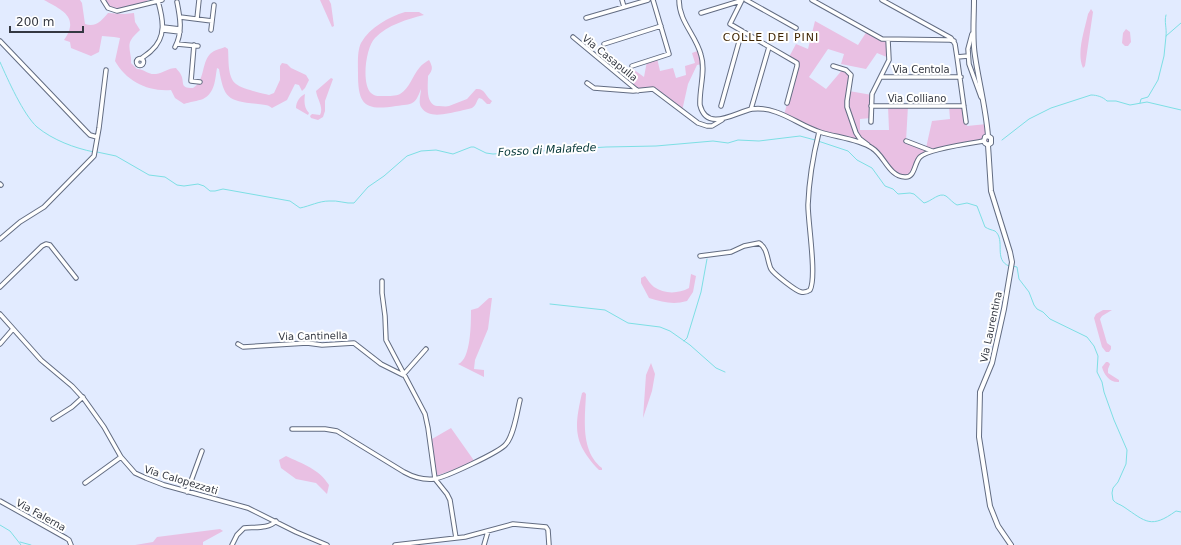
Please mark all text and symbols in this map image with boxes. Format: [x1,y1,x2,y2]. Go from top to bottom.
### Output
scale bar [10,8,83,34]
text: 200 m [16,15,54,29]
district label: COLLE DEI PINI [723,31,819,44]
street label: Via Casapulla [580,32,640,84]
street label: Via Centola [892,64,950,75]
street label: Via Colliano [888,93,946,104]
water label: Fosso di Malafede [497,141,597,159]
street label: Via Laurentina [978,290,1004,364]
street label: Via Cantinella [278,330,348,342]
street label: Via Calopezzati [143,464,219,496]
street label: Via Falerna [14,497,68,533]

